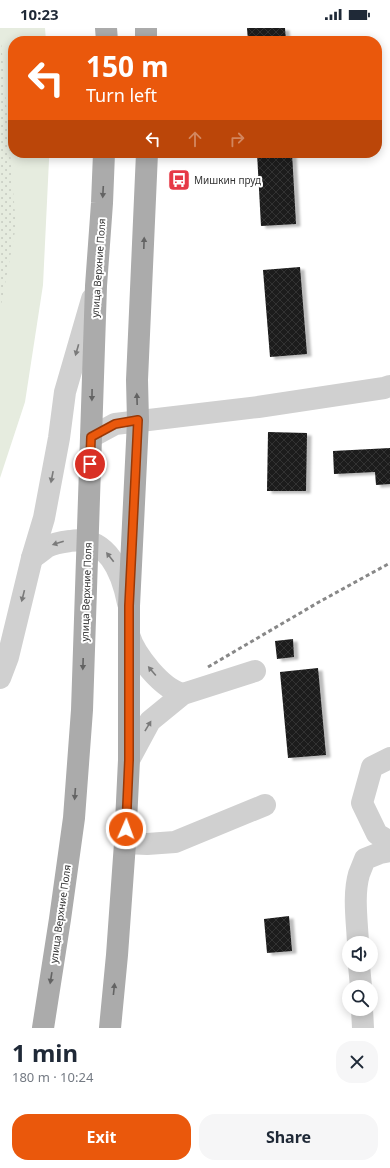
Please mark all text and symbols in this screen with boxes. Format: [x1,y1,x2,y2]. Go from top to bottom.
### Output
text: 10:23 [20,4,59,24]
text: 150 m [86,47,169,85]
icon: left [20,52,72,104]
text: Turn left [86,83,157,107]
icon: left [142,128,164,150]
icon: ahead [184,128,206,150]
icon: right [226,128,248,150]
bus stop icon: Мишкин пруд [166,167,192,193]
place label: Мишкин пруд [194,173,261,187]
one-way arrow [99,186,106,198]
street label: улица Верхние Поля [88,218,108,318]
one-way arrow [140,237,147,249]
one-way arrow [74,344,80,356]
one-way arrow [89,389,95,402]
one-way arrow [134,393,141,405]
pin [73,447,107,481]
icon: arrive [79,453,101,475]
one-way arrow [48,471,54,483]
one-way arrow [52,540,64,546]
street label: улица Верхние Поля [77,542,95,642]
one-way arrow [106,552,114,563]
one-way arrow [19,590,25,603]
one-way arrow [80,658,87,670]
one-way arrow [148,666,157,677]
one-way arrow [144,720,151,732]
one-way arrow [72,788,79,800]
position arrow [105,808,147,850]
street label: улица Верхние Поля [46,864,74,964]
map controls [342,936,378,1016]
button: sound [342,936,378,972]
one-way arrow [48,972,54,984]
button: search [342,980,378,1016]
one-way arrow [110,983,117,995]
text: 1 min [12,1036,78,1069]
button: close [336,1041,378,1083]
text: 180 m · 10:24 [12,1068,93,1086]
button: Exit [12,1114,191,1160]
button: Share [199,1114,378,1160]

